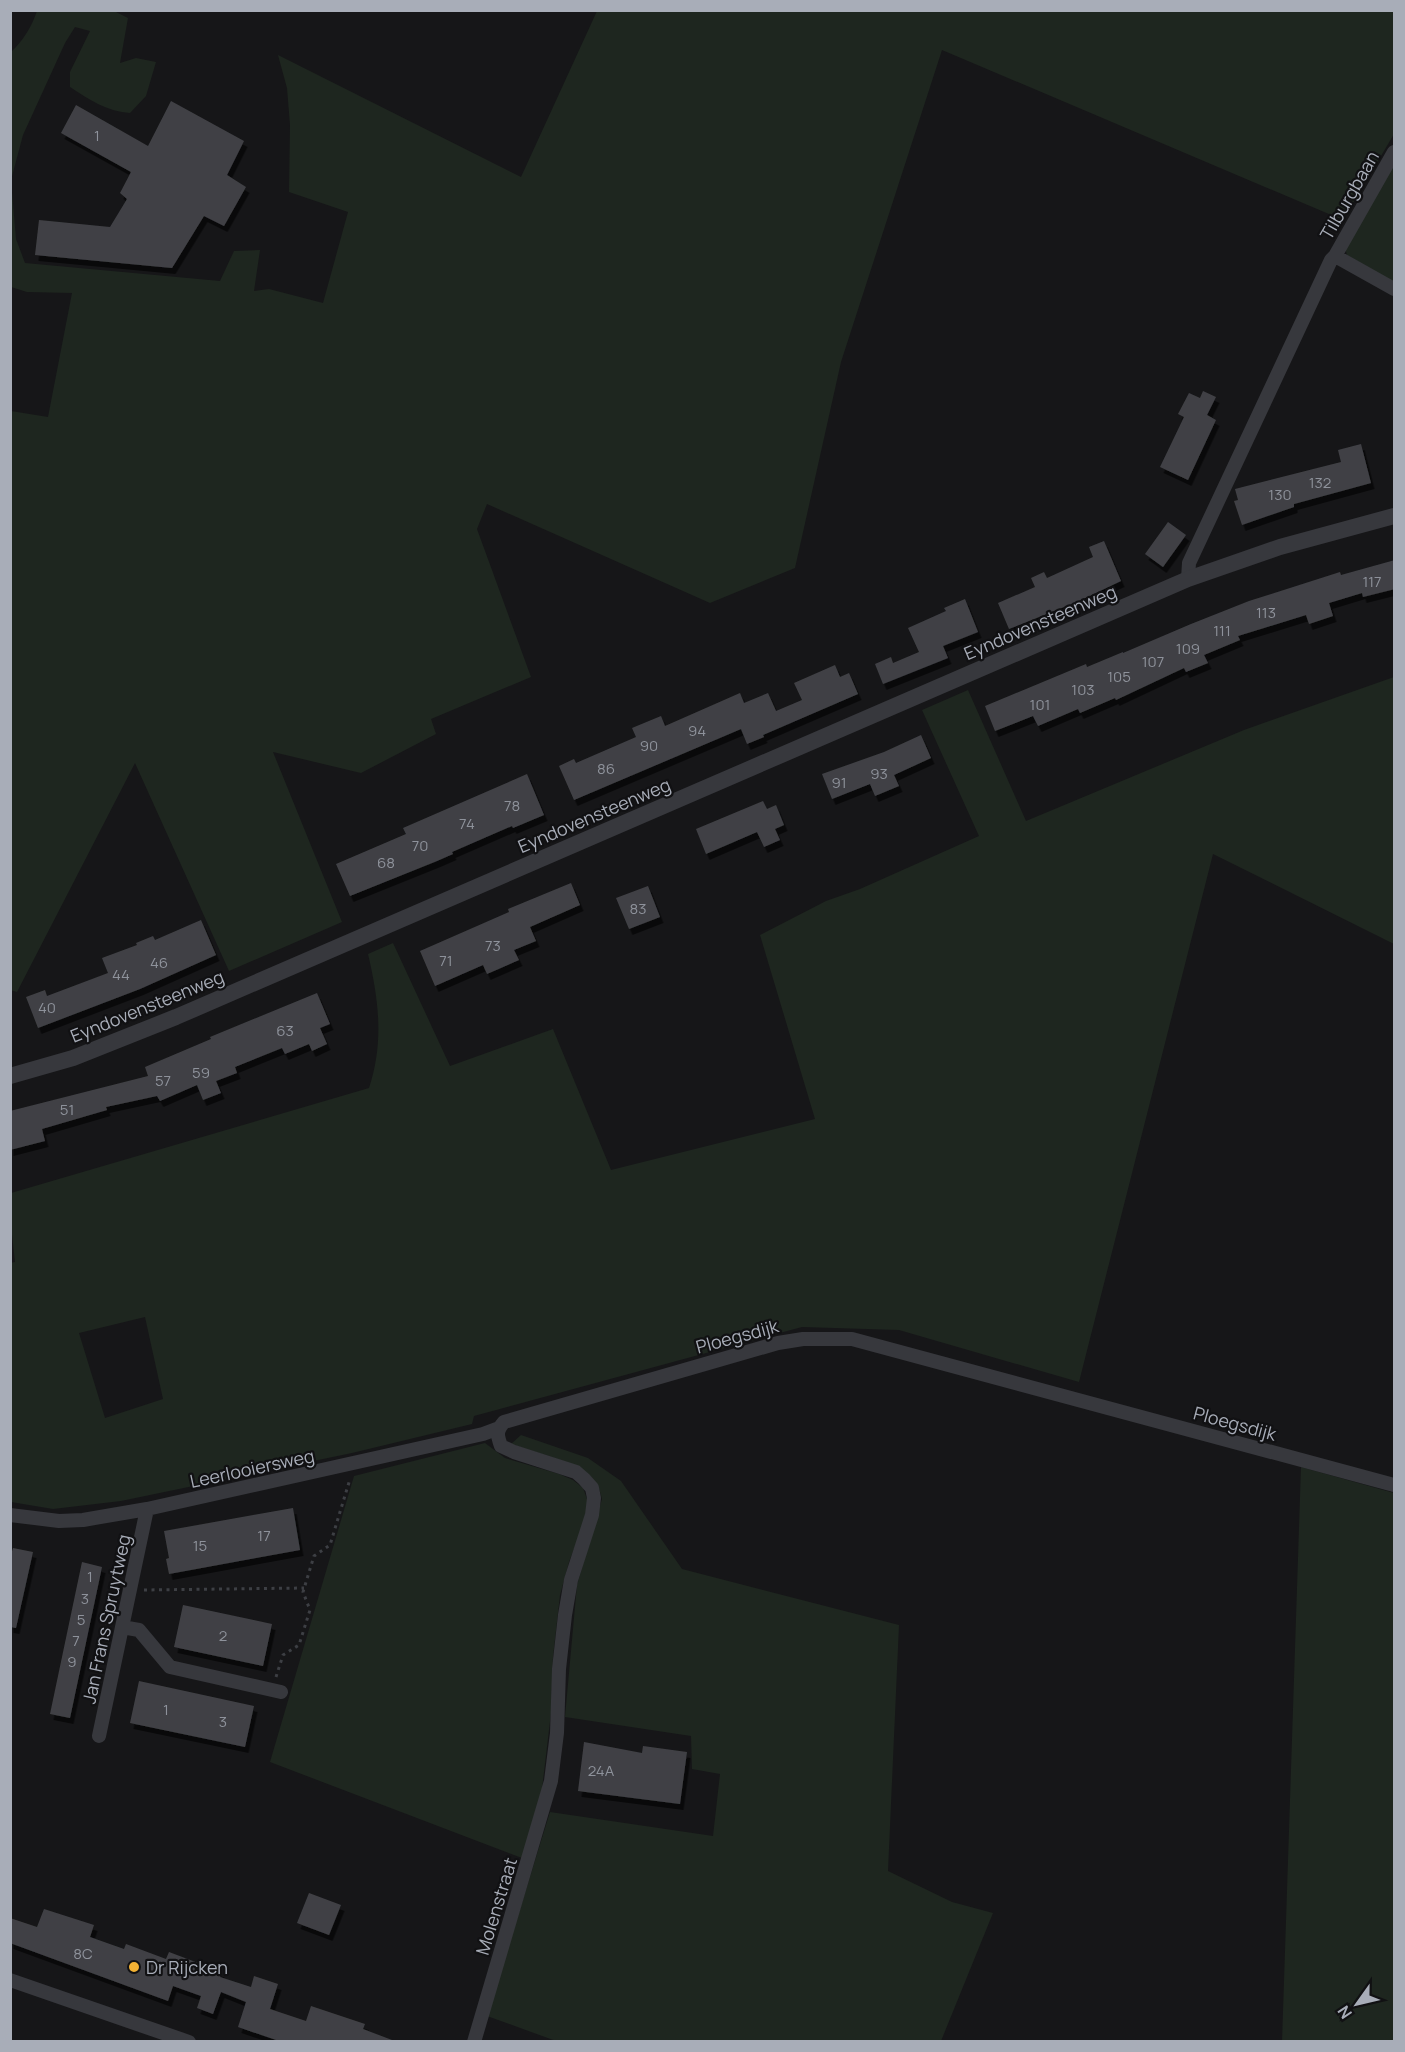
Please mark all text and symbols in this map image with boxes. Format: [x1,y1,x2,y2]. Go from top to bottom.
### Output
house number: 1 [94,125,100,146]
street label: Tilburgbaan [1314,146,1384,244]
house number: 132 [1309,472,1331,493]
house number: 130 [1268,484,1292,505]
house number: 117 [1362,571,1382,592]
street label: Eyndovensteenweg [960,579,1120,665]
house number: 113 [1256,602,1276,623]
house number: 111 [1213,620,1231,641]
house number: 109 [1176,638,1200,659]
house number: 107 [1142,651,1164,672]
house number: 105 [1107,666,1131,687]
house number: 103 [1071,679,1095,700]
house number: 101 [1030,694,1050,715]
house number: 94 [688,720,706,741]
house number: 90 [640,735,658,756]
house number: 86 [597,758,615,779]
house number: 93 [870,763,888,784]
street label: Eyndovensteenweg [514,772,674,858]
house number: 91 [831,772,847,793]
house number: 78 [504,795,520,816]
house number: 74 [459,813,475,834]
house number: 70 [412,835,428,856]
house number: 68 [377,852,395,873]
house number: 83 [629,898,647,919]
house number: 73 [485,935,501,956]
house number: 71 [439,950,453,971]
house number: 46 [150,952,168,973]
street label: Eyndovensteenweg [67,964,227,1048]
house number: 44 [112,964,130,985]
house number: 40 [38,997,56,1018]
house number: 63 [276,1020,294,1041]
house number: 59 [192,1062,210,1083]
house number: 57 [155,1070,171,1091]
house number: 51 [60,1099,74,1120]
street label: Ploegsdijk [693,1313,782,1359]
street label: Ploegsdijk [1191,1400,1280,1446]
street label: Leerlooiersweg [187,1443,317,1493]
house number: 17 [257,1525,271,1546]
street label: Jan Frans Spruytweg [76,1532,136,1706]
house number: 15 [193,1535,207,1556]
house number: 1 [87,1566,93,1587]
house number: 3 [81,1588,89,1609]
house number: 5 [77,1609,85,1630]
house number: 2 [219,1625,227,1646]
house number: 7 [72,1630,80,1651]
house number: 9 [67,1651,77,1672]
house number: 1 [163,1699,169,1720]
house number: 3 [219,1711,227,1732]
house number: 24A [588,1760,615,1781]
street label: Molenstraat [470,1854,522,1958]
house number: 8C [73,1943,93,1964]
place label: Dr Rijcken [146,1955,228,1979]
marker: Dr Rijcken [127,1960,141,1974]
north arrow [1327,1974,1387,2034]
text: N [1332,2001,1357,2023]

